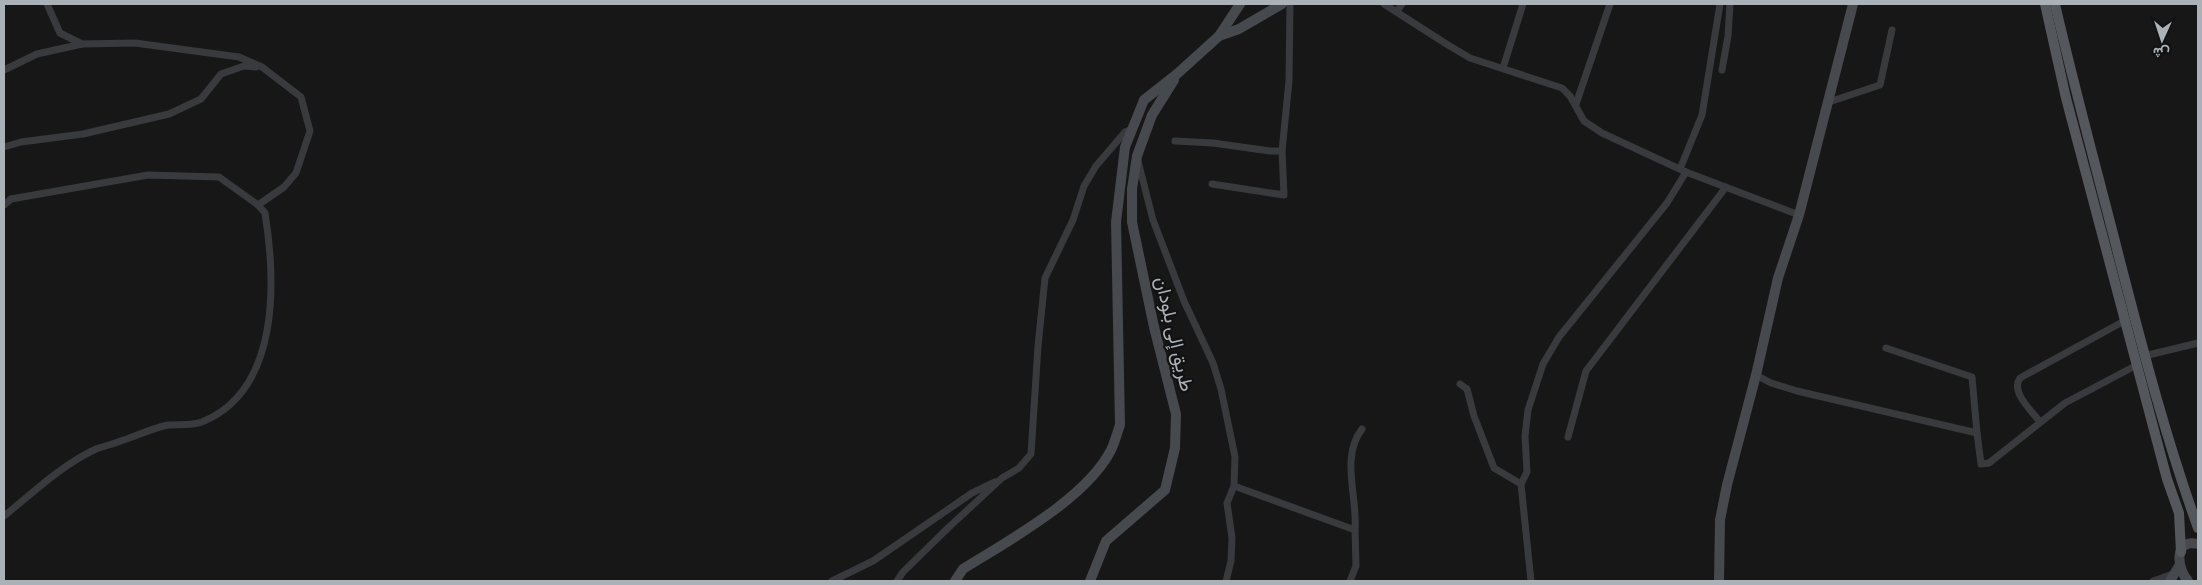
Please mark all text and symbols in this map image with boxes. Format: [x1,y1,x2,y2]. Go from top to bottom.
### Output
north arrow [2137,15,2187,65]
text: ش [2152,44,2170,62]
street label: طريق إلى بلودان [1149,274,1200,394]

